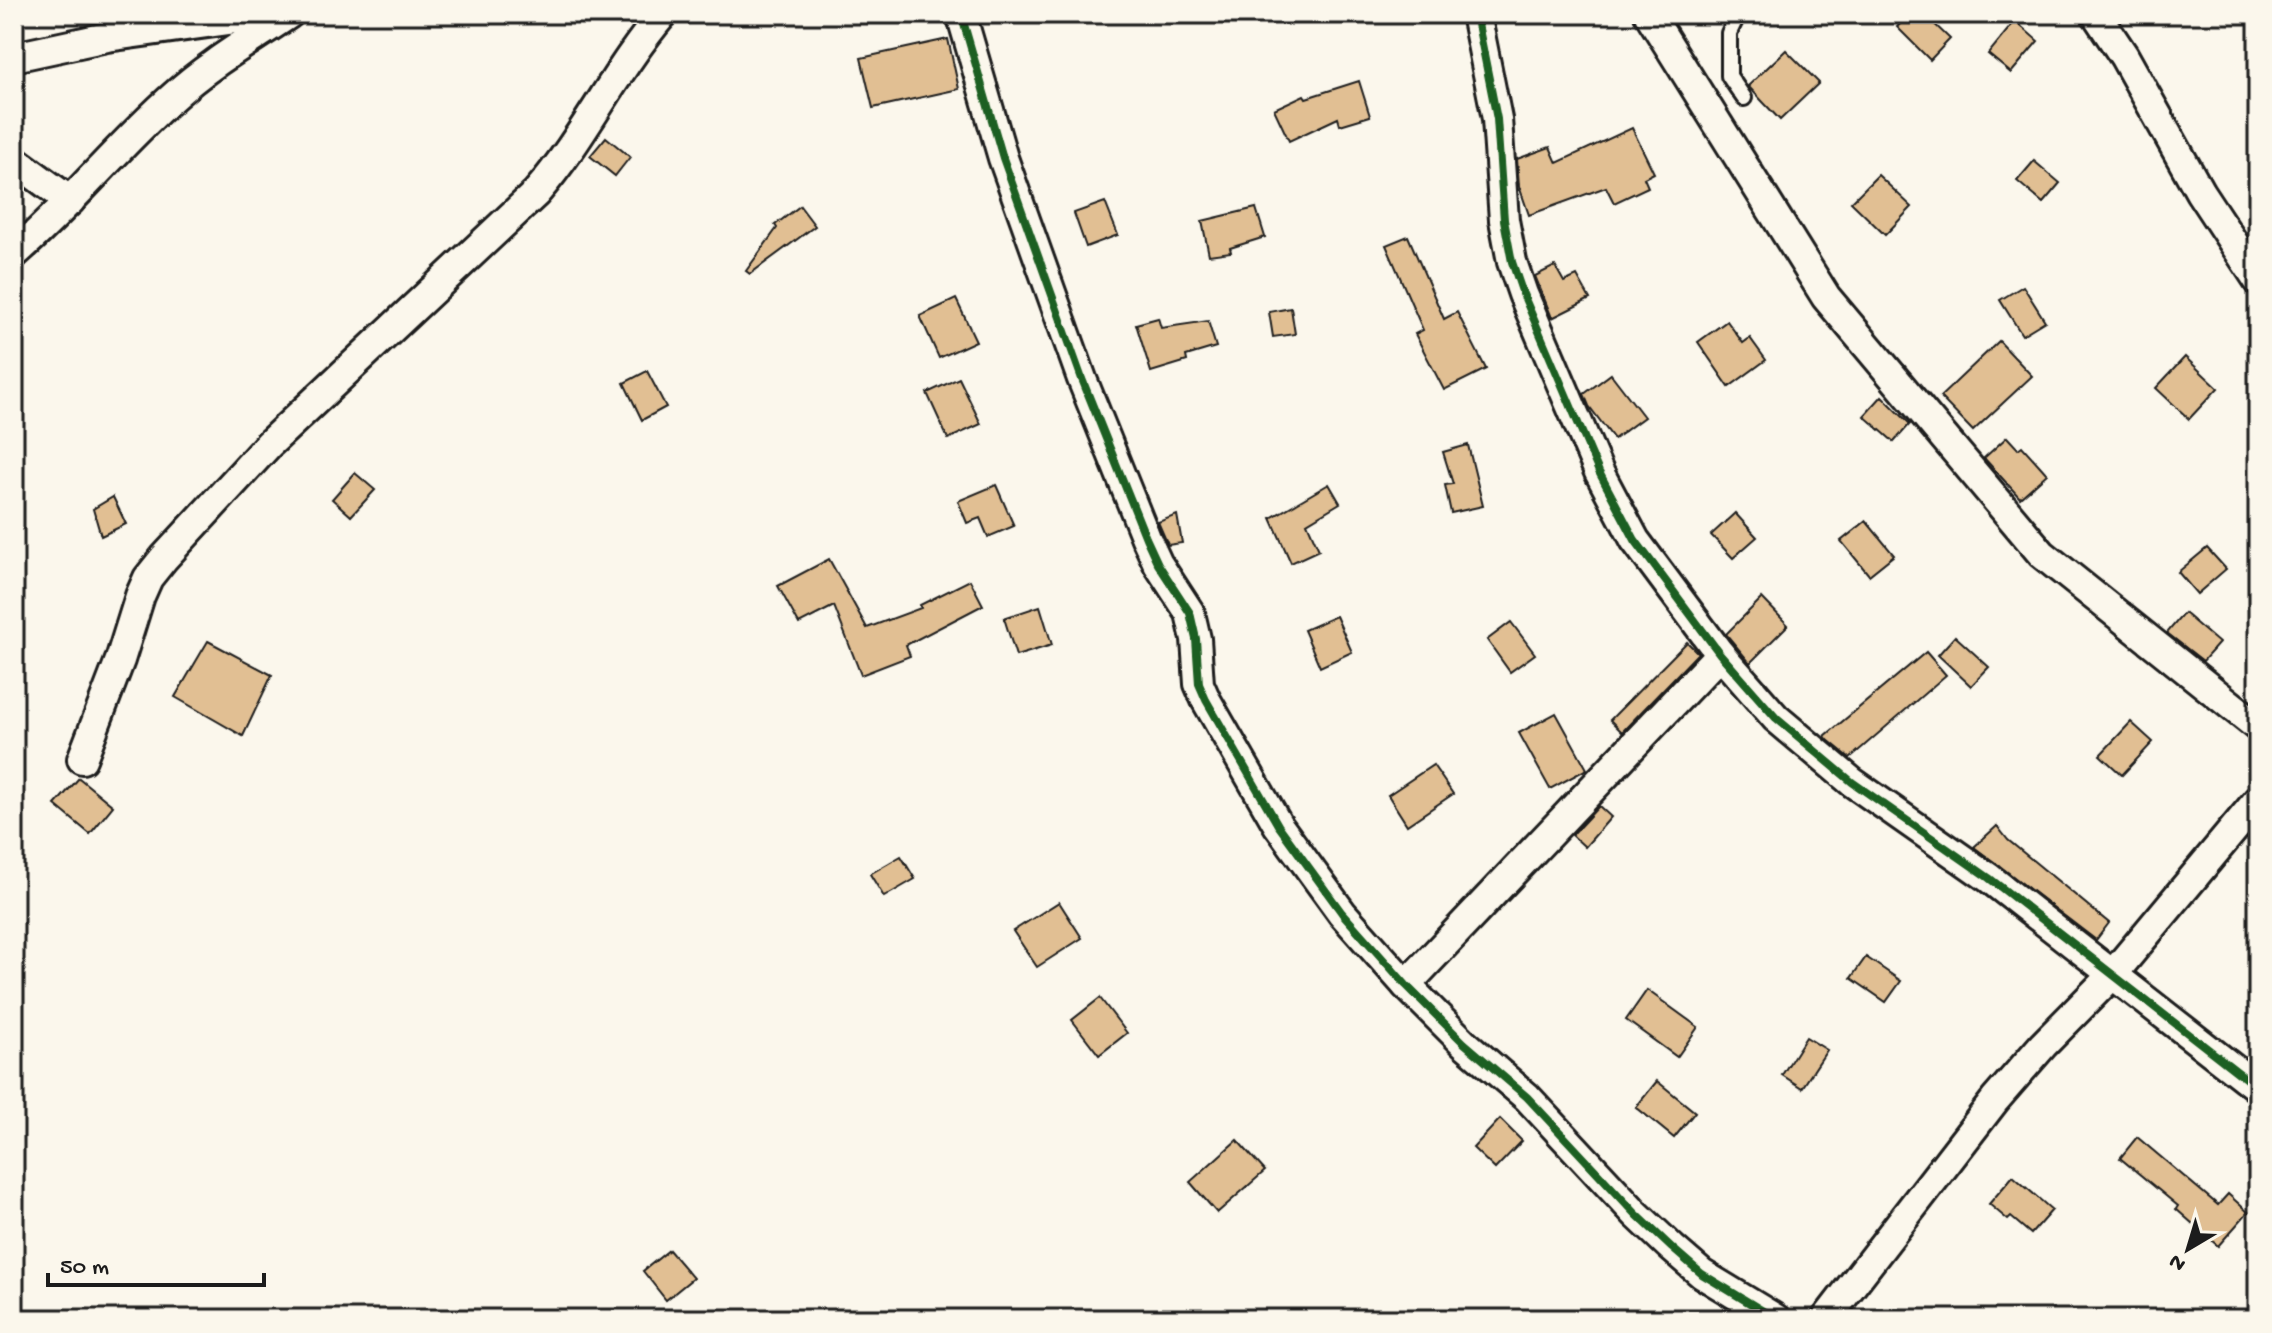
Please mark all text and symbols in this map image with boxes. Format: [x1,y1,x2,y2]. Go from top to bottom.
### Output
north arrow [2148,1209,2228,1289]
scale bar [48,1237,264,1287]
text: N [2164,1247,2192,1276]
text: 50 m [60,1254,109,1283]

